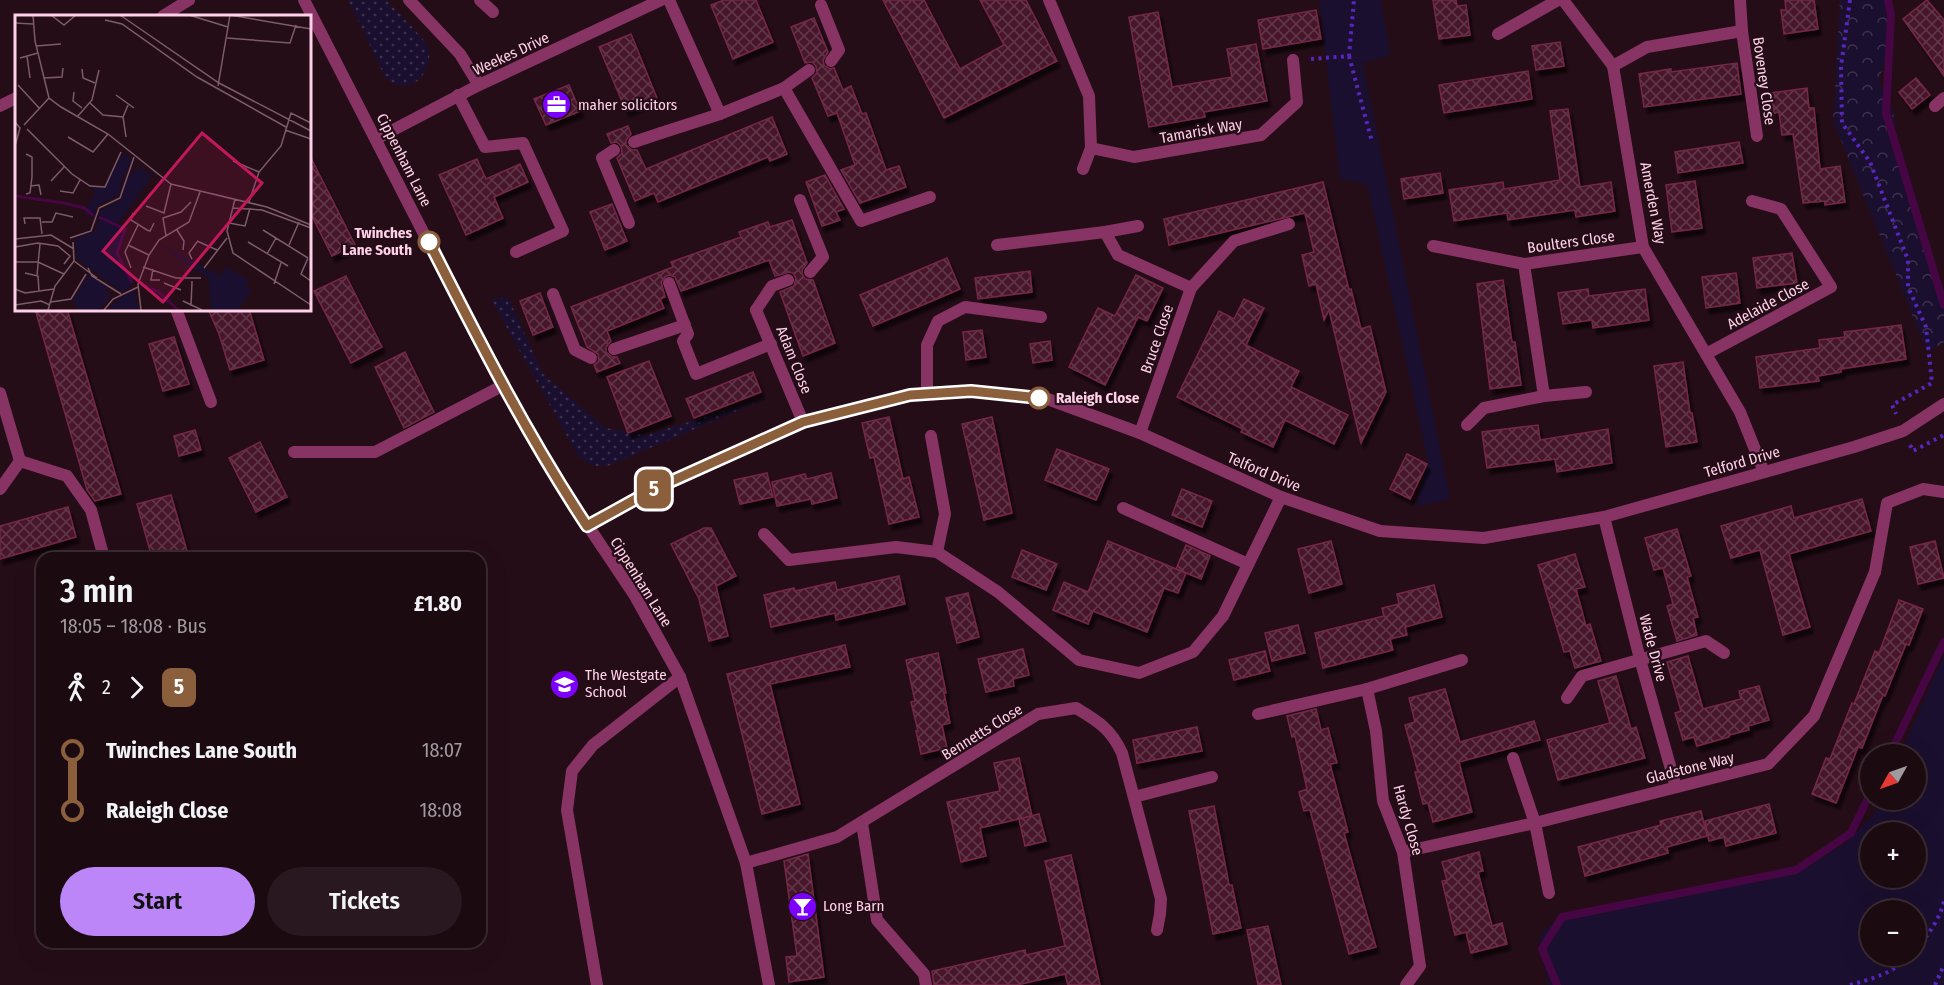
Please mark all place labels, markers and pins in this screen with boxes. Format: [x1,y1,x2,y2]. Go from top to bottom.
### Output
office icon: maher solicitors [541,89,573,121]
place label: maher solicitors [578,96,677,114]
place label: Twinches Lane South [342,224,412,259]
marker: Twinches Lane South [418,231,440,253]
marker: Raleigh Close [1028,387,1050,409]
place label: Raleigh Close [1056,389,1140,407]
place label: The Westgate School [585,666,667,701]
school or university icon: The Westgate School [548,668,580,700]
bar icon: Long Barn [786,890,818,922]
place label: Long Barn [823,897,884,915]

